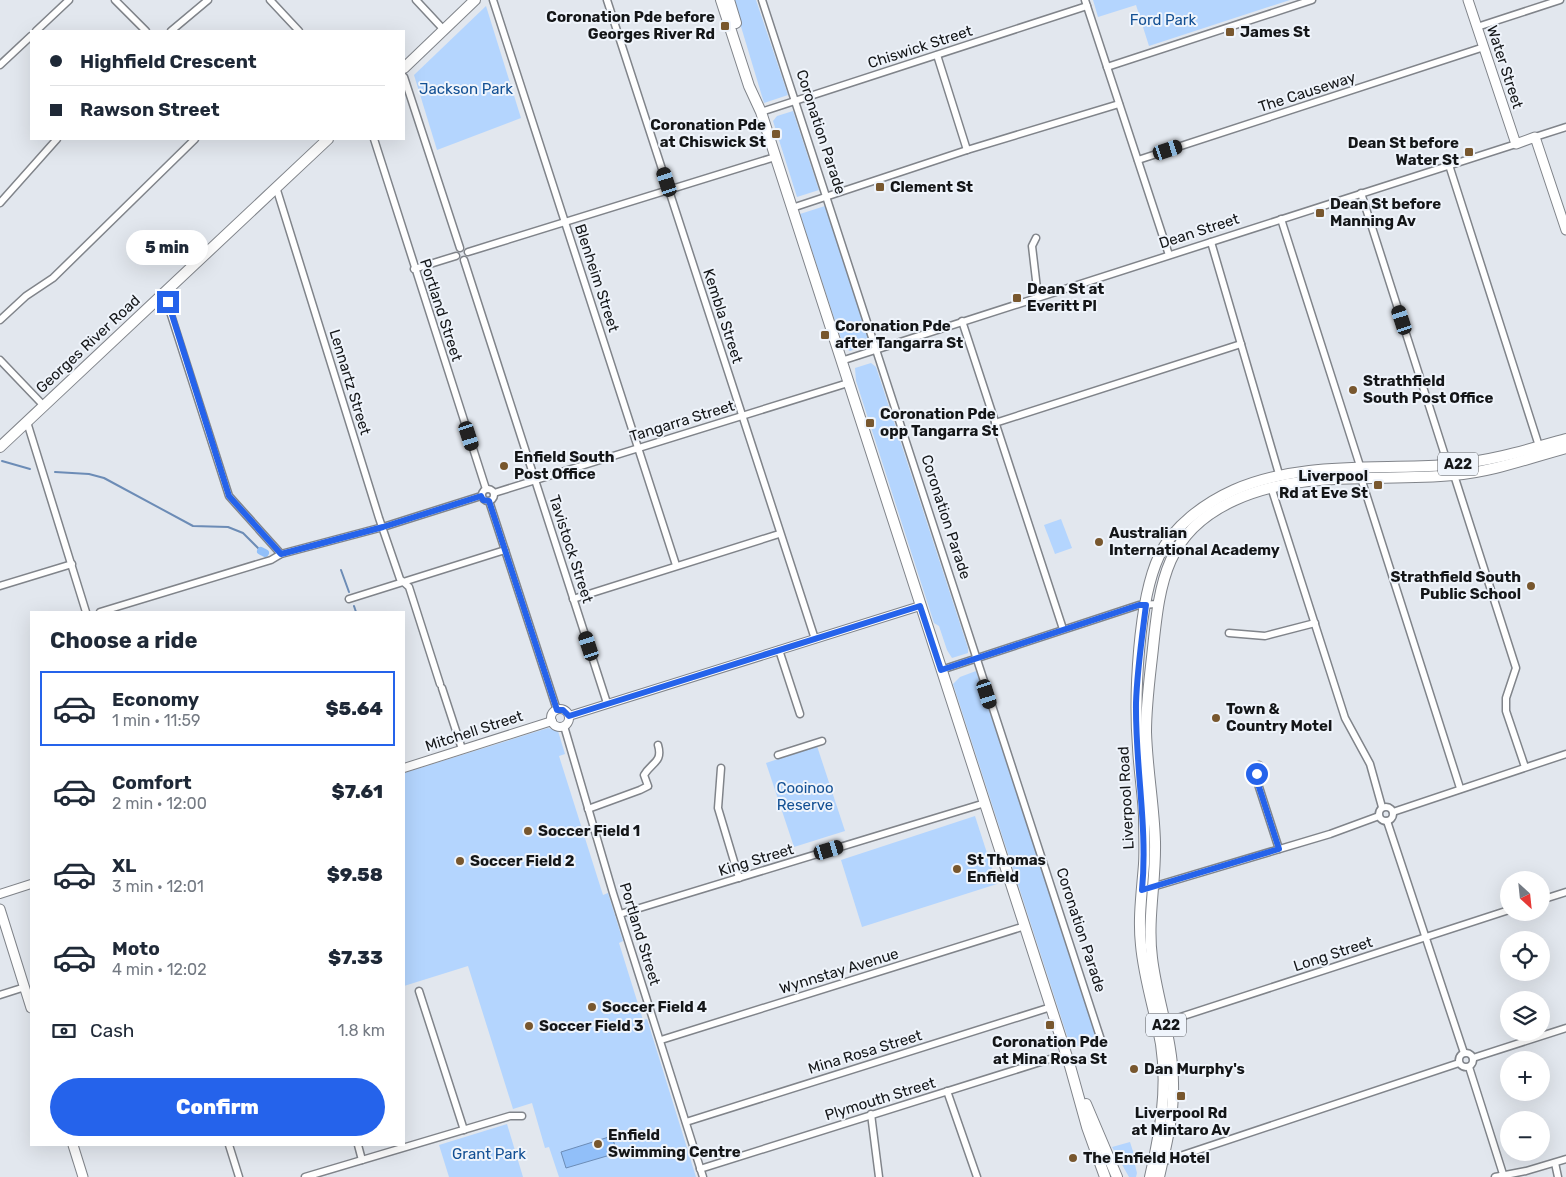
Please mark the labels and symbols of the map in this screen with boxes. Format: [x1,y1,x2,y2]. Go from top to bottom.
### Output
place label: Coronation Pde before Georges River Rd [546,8,715,43]
park label: Ford Park [1130,11,1197,29]
marker: Coronation Pde before Georges River Rd [719,20,731,32]
street label: Chiswick Street [865,22,975,72]
place label: James St [1240,23,1310,41]
street label: Water Street [1483,23,1527,111]
marker: James St [1224,26,1236,38]
street label: Coronation Parade [792,67,850,197]
street label: The Causeway [1256,68,1358,116]
park label: Jackson Park [419,80,513,98]
place label: Coronation Pde at Chiswick St [650,116,766,151]
marker: Coronation Pde at Chiswick St [770,128,782,140]
place label: Dean St before Water St [1348,134,1459,169]
car [1151,138,1184,162]
marker: Dean St before Water St [1463,146,1475,158]
car [655,165,678,199]
place label: Clement St [890,178,973,196]
marker: Clement St [874,181,886,193]
place label: Dean St before Manning Av [1330,195,1441,230]
marker: Dean St before Manning Av [1314,207,1326,219]
street label: Dean Street [1157,210,1241,252]
street label: Blenheim Street [571,222,623,334]
callout: 5 min [127,230,209,264]
street label: Portland Street [416,256,466,364]
street label: Kembla Street [699,267,747,366]
place label: Dean St at Everitt Pl [1027,280,1104,315]
street label: Georges River Road [32,291,144,397]
route end [157,291,179,313]
marker: Dean St at Everitt Pl [1011,292,1023,304]
car [1390,303,1413,337]
place label: Coronation Pde after Tangarra St [835,317,963,352]
street label: Lennartz Street [325,327,375,437]
marker: Coronation Pde after Tangarra St [819,329,831,341]
place label: Strathfield South Post Office [1363,372,1493,407]
marker: Strathfield South Post Office [1347,384,1359,396]
street label: Tangarra Street [627,396,737,445]
place label: Coronation Pde opp Tangarra St [880,405,998,440]
marker: Coronation Pde opp Tangarra St [864,417,876,429]
car [457,419,480,453]
place label: Enfield South Post Office [514,448,615,483]
street label: Coronation Parade [917,452,975,582]
road number: A22 [1438,452,1478,476]
marker: Enfield South Post Office [498,460,510,472]
place label: Liverpool Rd at Eve St [1279,467,1368,502]
marker: Liverpool Rd at Eve St [1372,479,1384,491]
street label: Tavistock Street [545,493,597,605]
place label: Australian International Academy [1109,524,1280,559]
marker: Australian International Academy [1093,536,1105,548]
place label: Strathfield South Public School [1390,568,1521,603]
marker: Strathfield South Public School [1525,580,1537,592]
car [577,629,600,663]
car [975,677,998,711]
place label: Town & Country Motel [1226,700,1332,735]
street label: Mitchell Street [423,707,525,755]
marker: Town & Country Motel [1210,712,1222,724]
street label: Liverpool Road [1114,746,1138,850]
route start [1246,763,1268,785]
park label: Cooinoo Reserve [776,779,834,814]
place label: Soccer Field 1 [538,822,640,840]
marker: Soccer Field 1 [522,825,534,837]
car [812,838,845,862]
street label: King Street [716,840,796,880]
place label: St Thomas Enfield [967,851,1046,886]
place label: Soccer Field 2 [470,852,575,870]
marker: Soccer Field 2 [454,855,466,867]
marker: St Thomas Enfield [951,863,963,875]
street label: Coronation Parade [1052,865,1110,995]
north arrow [1500,871,1550,921]
street label: Portland Street [616,880,664,988]
street label: Long Street [1291,933,1375,975]
street label: Wynnstay Avenue [777,944,901,998]
place label: Soccer Field 4 [602,998,707,1016]
marker: Soccer Field 4 [586,1001,598,1013]
road number: A22 [1146,1014,1186,1036]
place label: Soccer Field 3 [539,1017,644,1035]
marker: Coronation Pde at Mina Rosa St [1044,1019,1056,1031]
marker: Soccer Field 3 [523,1020,535,1032]
street label: Mina Rosa Street [806,1026,924,1078]
place label: Coronation Pde at Mina Rosa St [992,1033,1108,1068]
place label: Dan Murphy's [1144,1060,1245,1078]
marker: Dan Murphy's [1128,1063,1140,1075]
street label: Plymouth Street [823,1074,938,1124]
marker: Liverpool Rd at Mintaro Av [1175,1090,1187,1102]
place label: Liverpool Rd at Mintaro Av [1132,1104,1231,1139]
place label: Enfield Swimming Centre [608,1126,741,1161]
marker: Enfield Swimming Centre [592,1138,604,1150]
park label: Grant Park [452,1145,526,1163]
place label: The Enfield Hotel [1083,1149,1210,1167]
marker: The Enfield Hotel [1067,1152,1079,1164]

